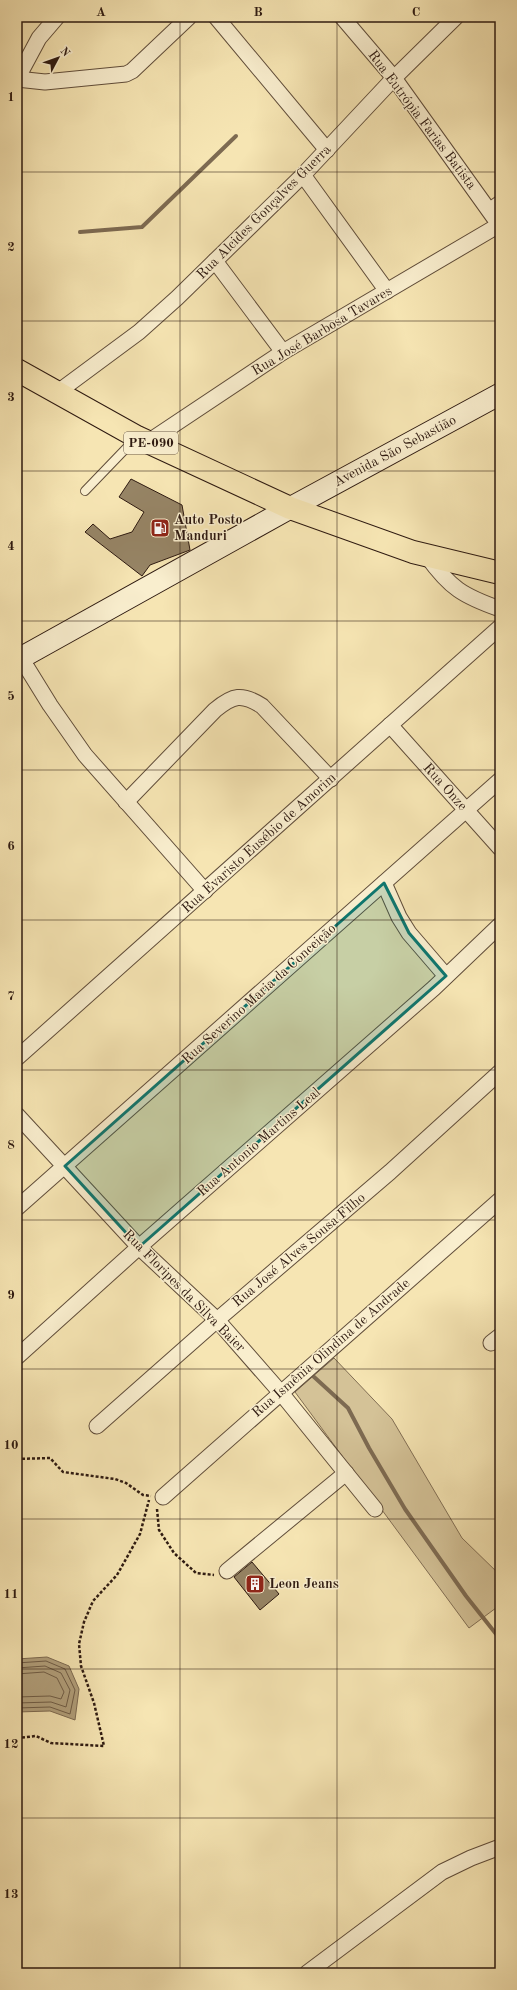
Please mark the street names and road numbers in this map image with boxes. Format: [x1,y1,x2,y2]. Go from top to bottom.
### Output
street label: Rua Eutrópia Farias Batista [365,48,479,192]
street label: Rua Alcides Gonçalves Guerra [194,142,334,282]
street label: Rua José Barbosa Tavares [250,284,394,378]
street label: Avenida São Sebastião [331,413,459,489]
road number: PE-090 [124,432,178,454]
street label: Rua Onze [420,761,470,813]
street label: Rua Evaristo Eusébio de Amorim [179,770,339,916]
street label: Rua Severino Maria da Conceição [179,921,339,1067]
street label: Rua Antonio Martins Leal [195,1085,323,1199]
street label: Rua José Alves Sousa Filho [230,1190,368,1310]
street label: Rua Floripes da Silva Baier [120,1227,248,1355]
street label: Rua Ismênia Olindina de Andrade [250,1276,412,1420]

